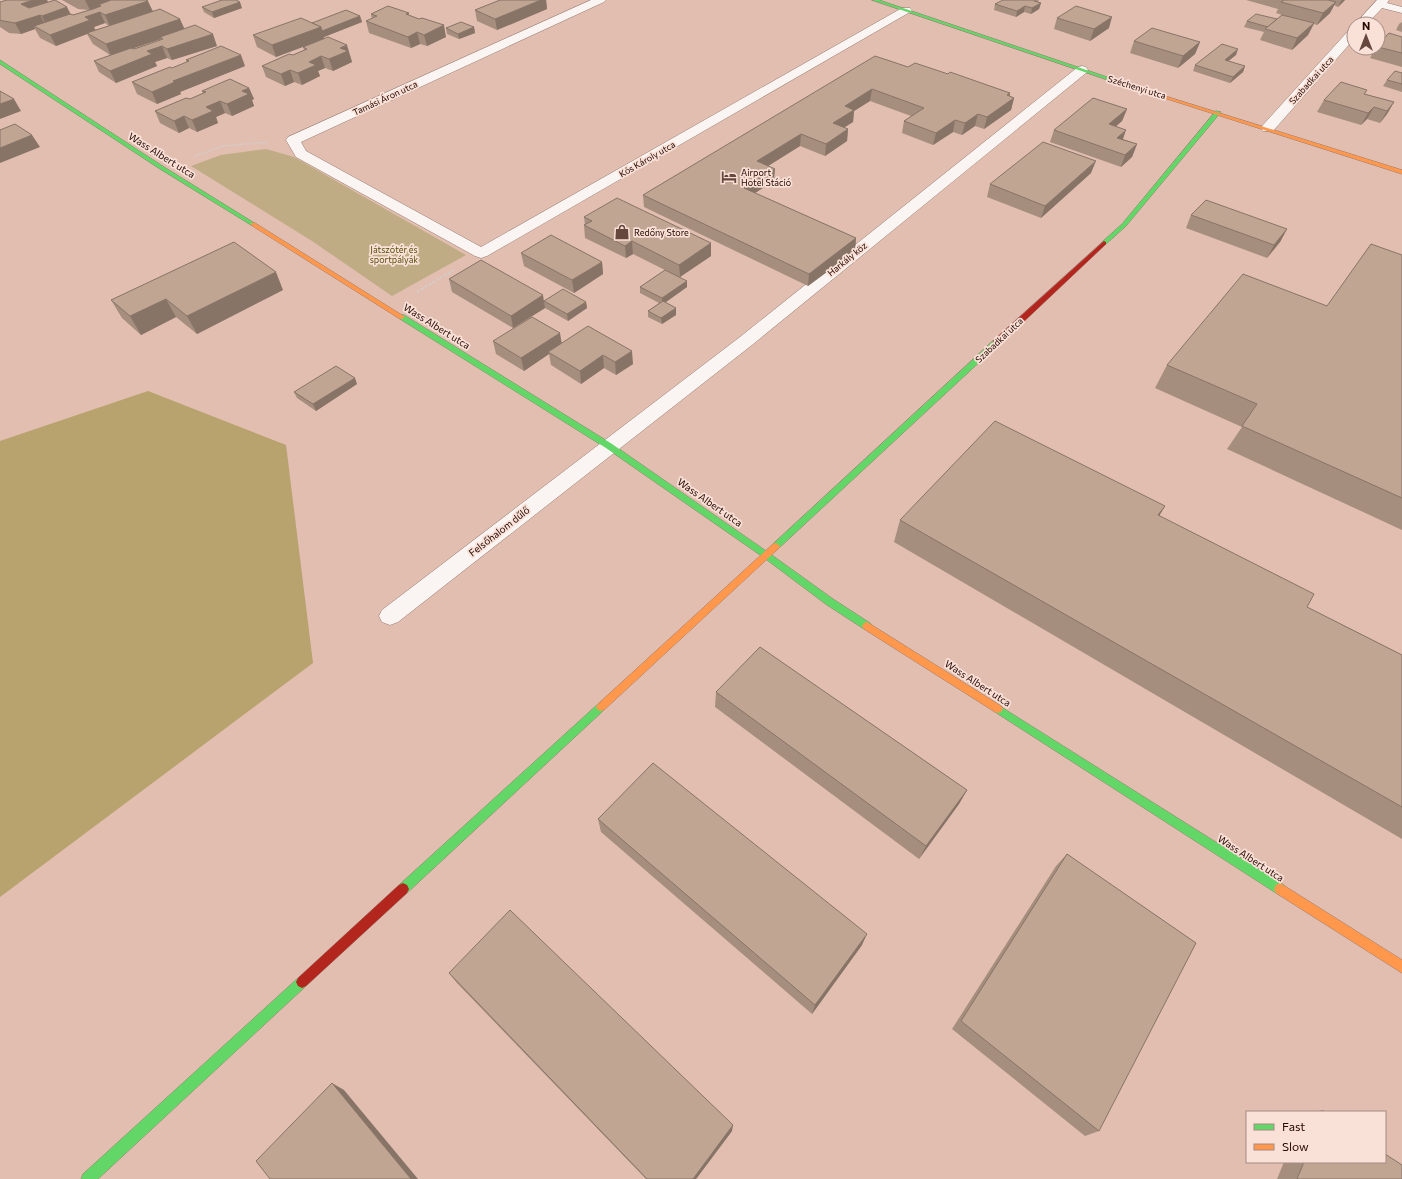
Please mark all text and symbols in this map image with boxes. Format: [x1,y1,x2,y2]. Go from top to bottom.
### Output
north arrow [1346,16,1386,56]
text: N [1362,19,1370,32]
street label: Szabadkai utca [1286,53,1336,106]
street label: Széchenyi utca [1107,73,1168,101]
street label: Tamási Áron utca [350,77,419,118]
street label: Wass Albert utca [126,130,198,180]
street label: Kós Károly utca [617,138,677,179]
place label: Airport Hotel Stáció [741,167,791,188]
hotel icon: Airport Hotel Stáció [720,168,738,186]
shop icon: Redőny Store [613,223,631,241]
place label: Redőny Store [634,227,689,238]
street label: Harkály köz [825,239,869,278]
park label: Játszótér és sportpályák [370,244,418,265]
street label: Wass Albert utca [401,301,473,351]
street label: Szabadkai utca [973,315,1025,365]
street label: Wass Albert utca [675,475,745,529]
street label: Felsőhalom dűlő [466,504,532,558]
street label: Wass Albert utca [943,657,1013,709]
street label: Wass Albert utca [1216,832,1286,884]
legend [1246,1111,1386,1163]
text: Fast [1282,1119,1305,1133]
text: Slow [1282,1139,1309,1153]

